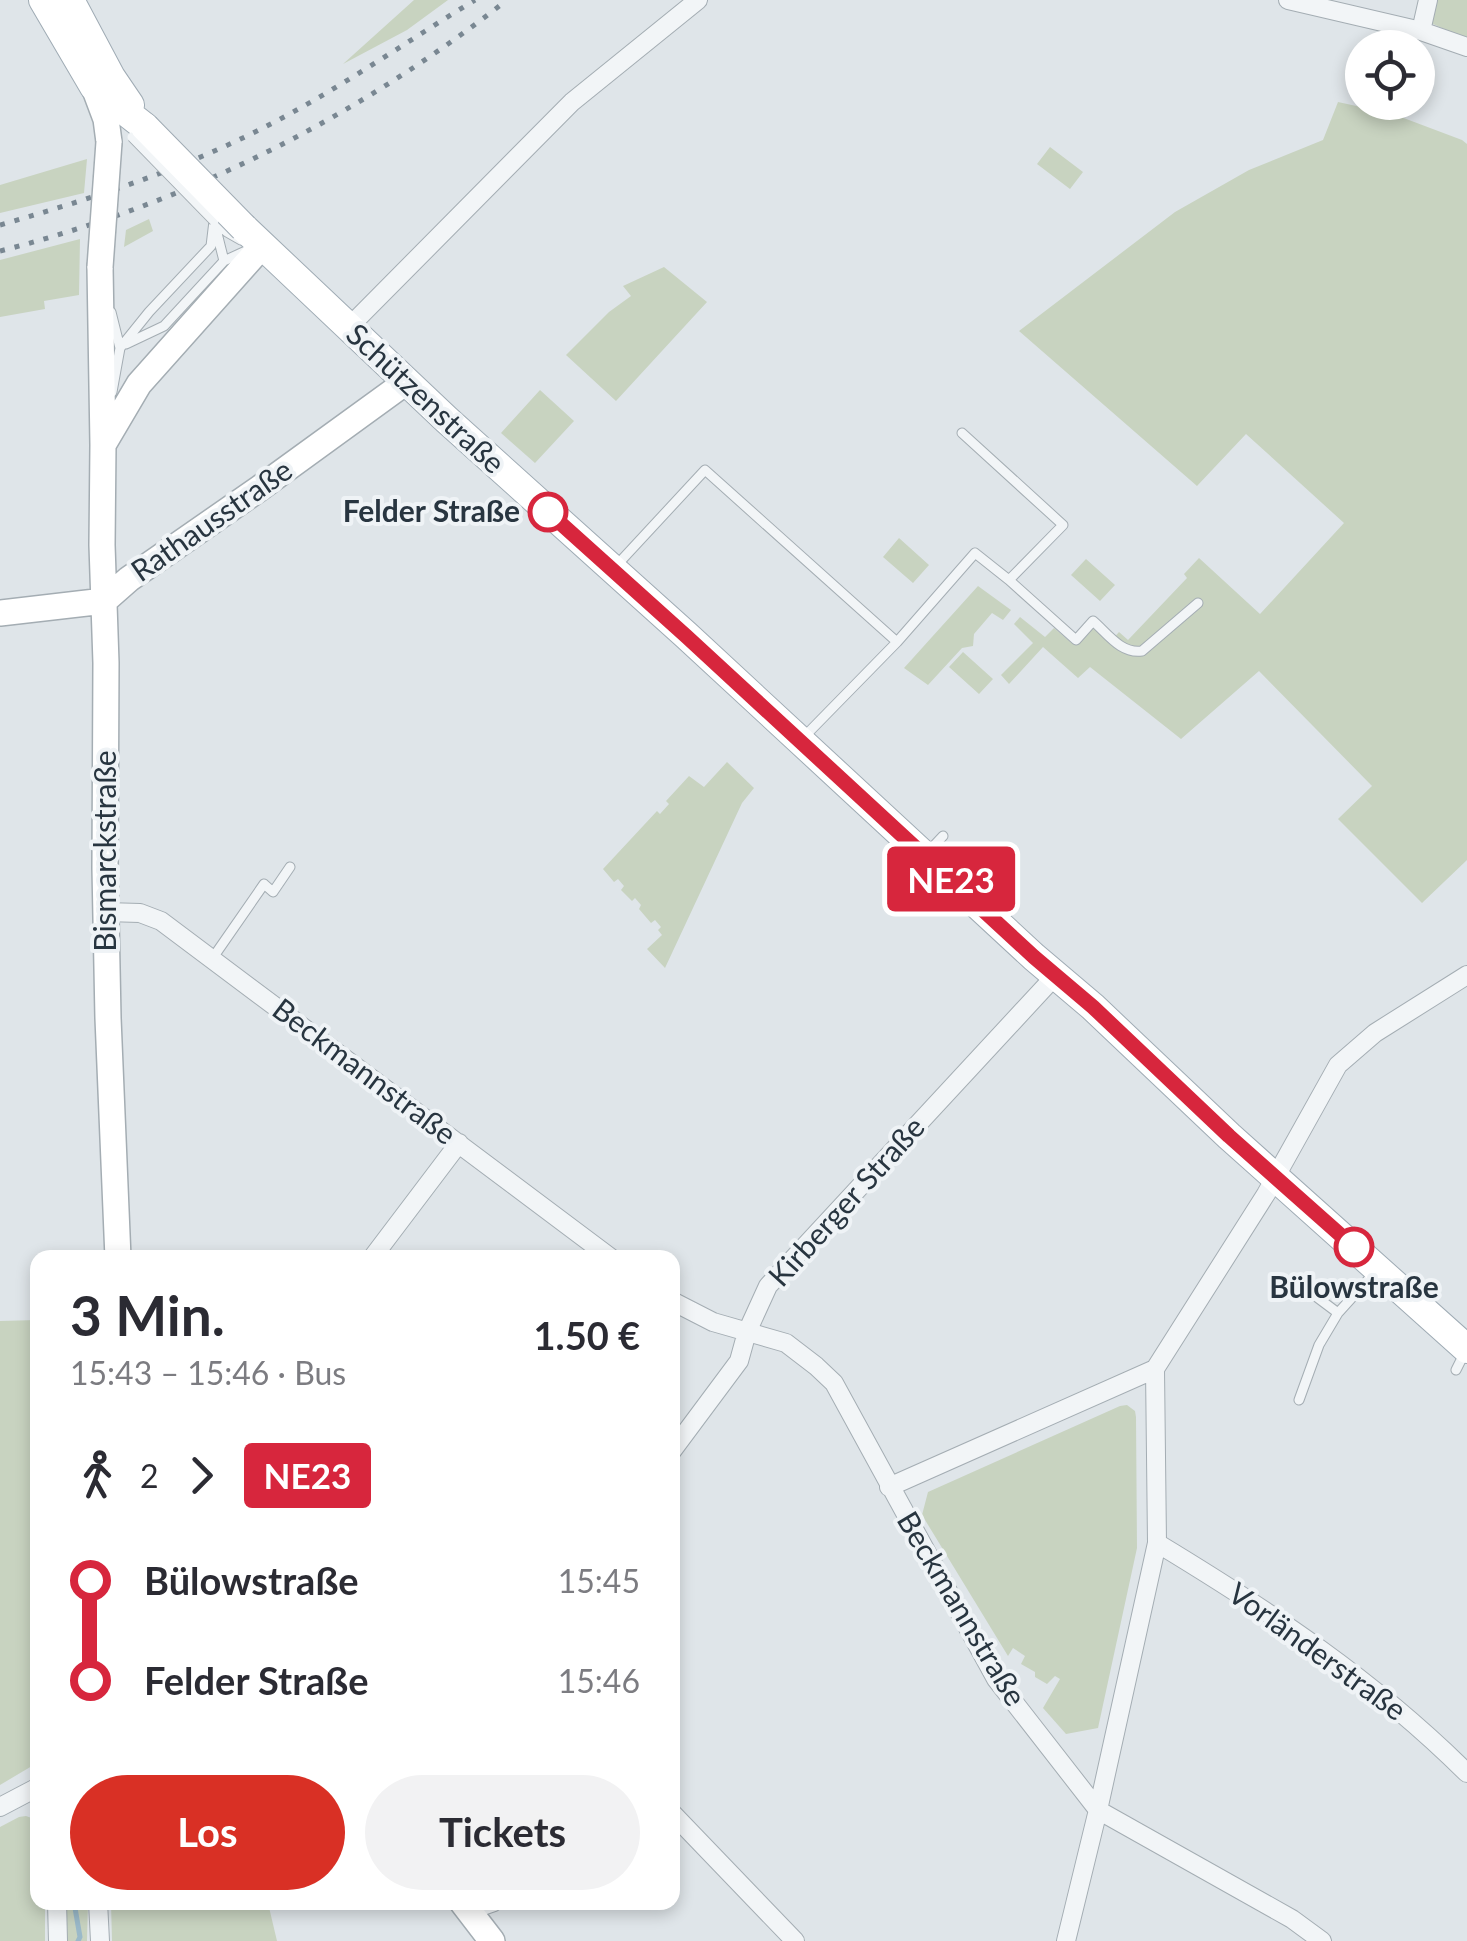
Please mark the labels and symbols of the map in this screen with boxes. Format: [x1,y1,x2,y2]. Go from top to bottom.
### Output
street label: Schützenstraße [340,315,513,480]
street label: Rathausstraße [124,451,298,588]
place label: Felder Straße [343,492,520,528]
marker: Felder Straße [529,493,567,531]
street label: Bismarckstraße [86,750,122,952]
line badge: NE23 [881,846,1021,912]
street label: Beckmannstraße [266,990,464,1151]
street label: Kirberger Straße [760,1109,931,1293]
marker: Bülowstraße [1335,1228,1373,1266]
place label: Bülowstraße [1269,1268,1439,1304]
street label: Beckmannstraße [891,1504,1035,1712]
street label: Vorländerstraße [1222,1574,1414,1727]

